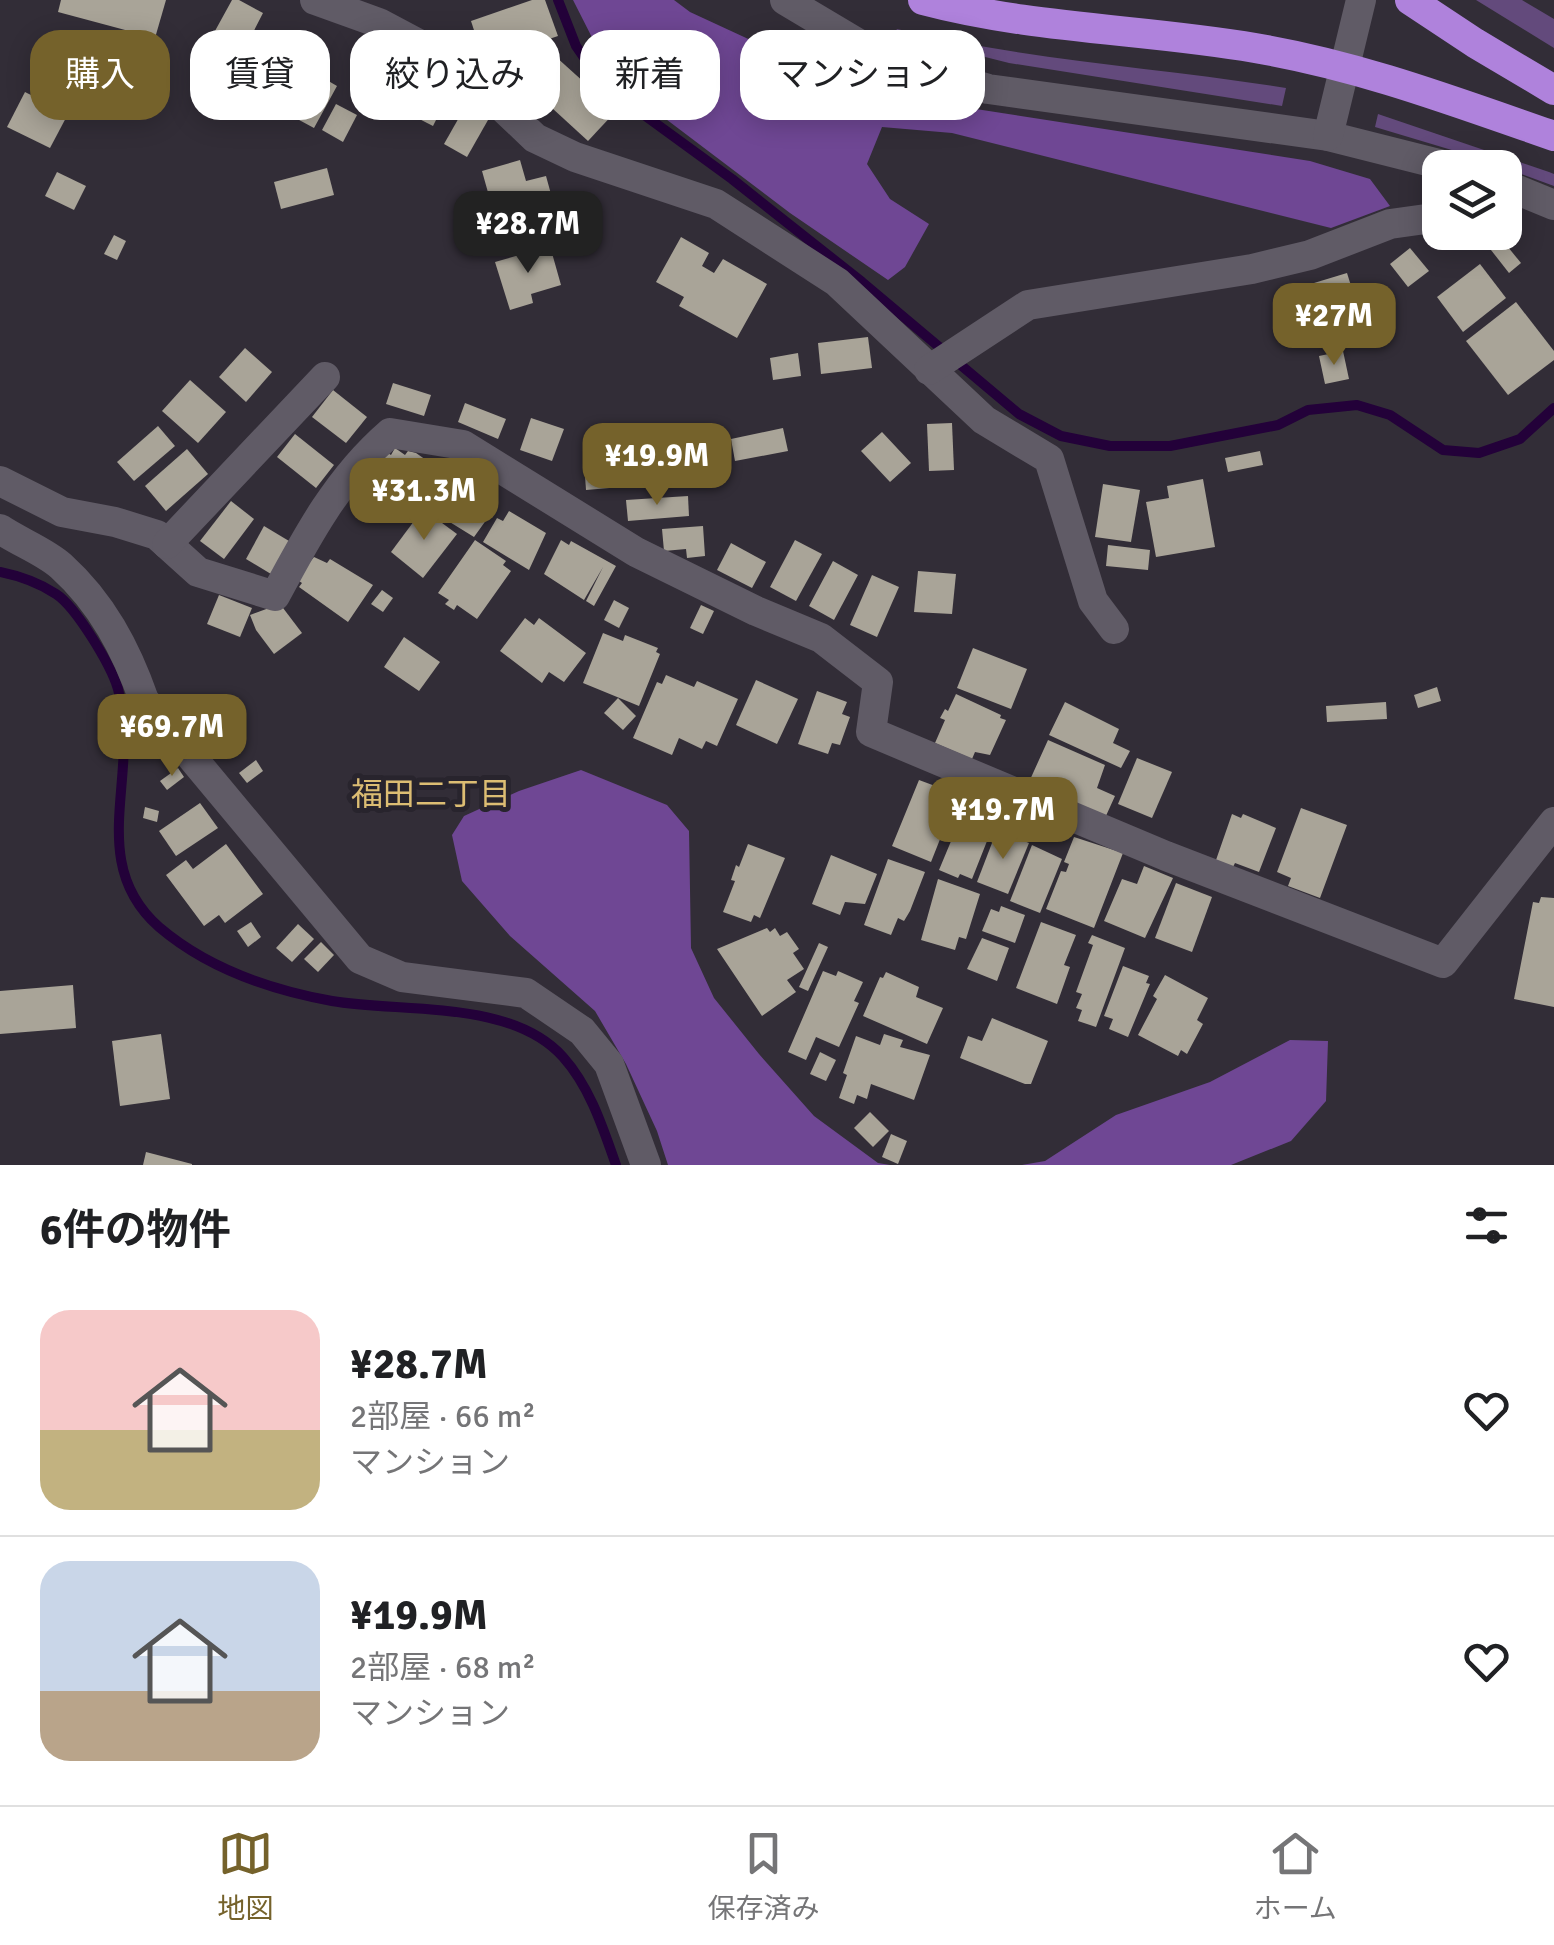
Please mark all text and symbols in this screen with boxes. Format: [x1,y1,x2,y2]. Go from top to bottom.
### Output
chip: 購入 [30,30,170,120]
chip: 賃貸 [190,30,330,120]
chip: 絞り込み [350,30,560,120]
chip: 新着 [580,30,720,120]
chip: マンション [740,30,985,120]
map controls [1422,150,1522,250]
button: layers [1422,150,1522,250]
pin: ¥28.7M [447,191,609,276]
text: ¥28.7M [476,204,580,243]
pin: ¥27M [1275,283,1393,368]
text: ¥27M [1295,296,1373,335]
pin: ¥19.9M [576,423,738,508]
text: ¥19.9M [605,436,709,475]
pin: ¥31.3M [343,458,505,543]
text: ¥31.3M [372,471,476,510]
pin: ¥69.7M [91,694,253,779]
text: ¥69.7M [120,707,224,746]
district label: 福田二丁目 [351,775,511,814]
pin: ¥19.7M [922,777,1084,862]
text: ¥19.7M [951,790,1055,829]
icon: filters [1459,1198,1514,1253]
text: 6件の物件 [40,1205,231,1256]
text: ¥28.7M [350,1339,488,1390]
icon: home [120,1350,240,1470]
icon: heart [1459,1383,1514,1438]
text: 2部屋 · 66 m² [350,1397,536,1436]
text: マンション [350,1443,510,1482]
text: ¥19.9M [350,1590,488,1641]
icon: home [120,1601,240,1721]
icon: heart [1459,1634,1514,1689]
text: 2部屋 · 68 m² [350,1648,536,1687]
text: マンション [350,1694,510,1733]
tab: 地図 [217,1826,273,1926]
tab: 保存済み [707,1826,819,1926]
tab: ホーム [1254,1826,1337,1926]

